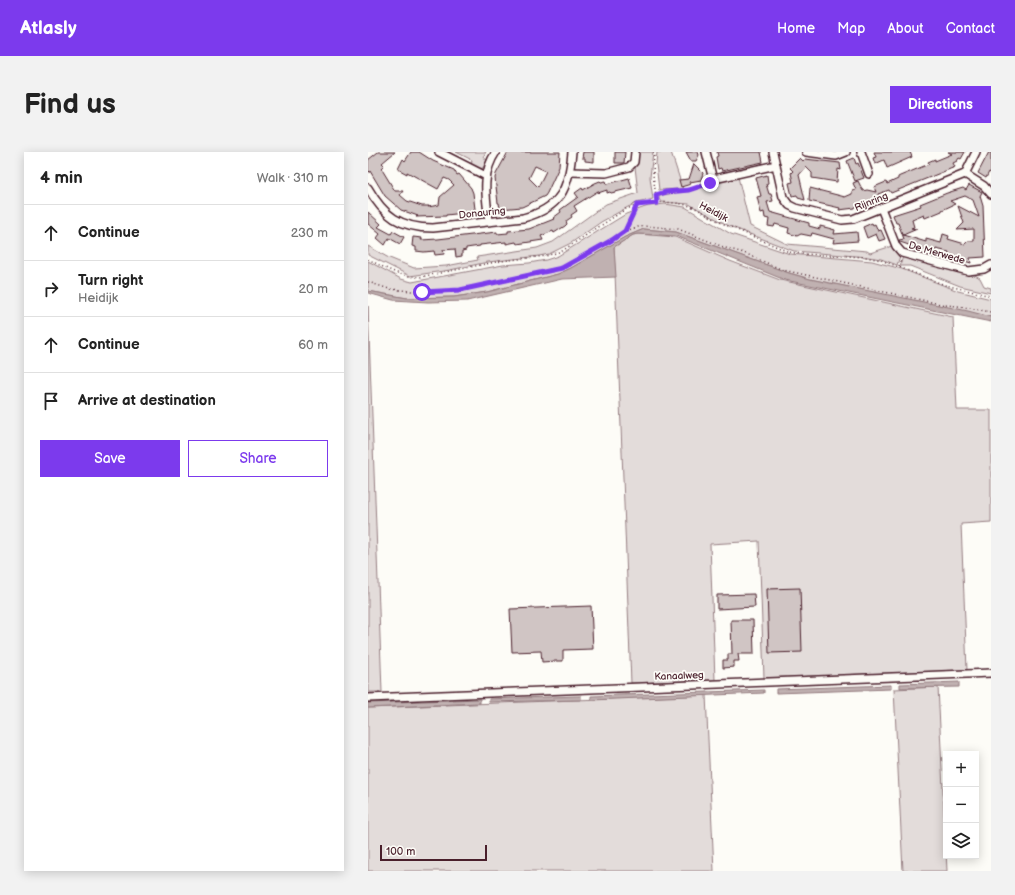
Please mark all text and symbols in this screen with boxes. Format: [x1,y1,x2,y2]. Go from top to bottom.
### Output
text: Atlasly [20,17,77,40]
text: Home [777,20,815,37]
text: Map [837,20,865,37]
text: About [887,20,924,37]
text: Contact [946,20,995,37]
button: Directions [890,86,991,123]
text: Find us [24,88,116,121]
text: 4 min [40,168,83,188]
text: Walk · 310 m [257,170,328,186]
route end [701,174,719,192]
street label: Rijnring [853,190,890,214]
street label: Heidijk [697,199,730,224]
street label: Donauring [458,205,506,221]
icon: ahead [40,222,62,244]
text: Continue [78,223,140,242]
text: 230 m [291,225,328,241]
street label: De Merwede [907,239,966,267]
text: Turn right [78,271,143,290]
icon: right [40,278,62,300]
text: 20 m [298,281,328,297]
route start [413,283,431,301]
text: Heidijk [78,290,118,306]
icon: ahead [40,334,62,356]
text: Continue [78,335,140,354]
text: 60 m [298,337,328,353]
icon: arrive [40,390,62,412]
text: Arrive at destination [78,391,216,410]
button: Save [40,440,180,477]
button: Share [188,440,328,477]
street label: Kanaalweg [654,669,704,683]
map controls [943,751,979,859]
button: + [943,751,979,787]
button: − [943,787,979,823]
button: layers [943,823,979,859]
scale bar [380,843,487,862]
text: 100 m [386,845,415,858]

